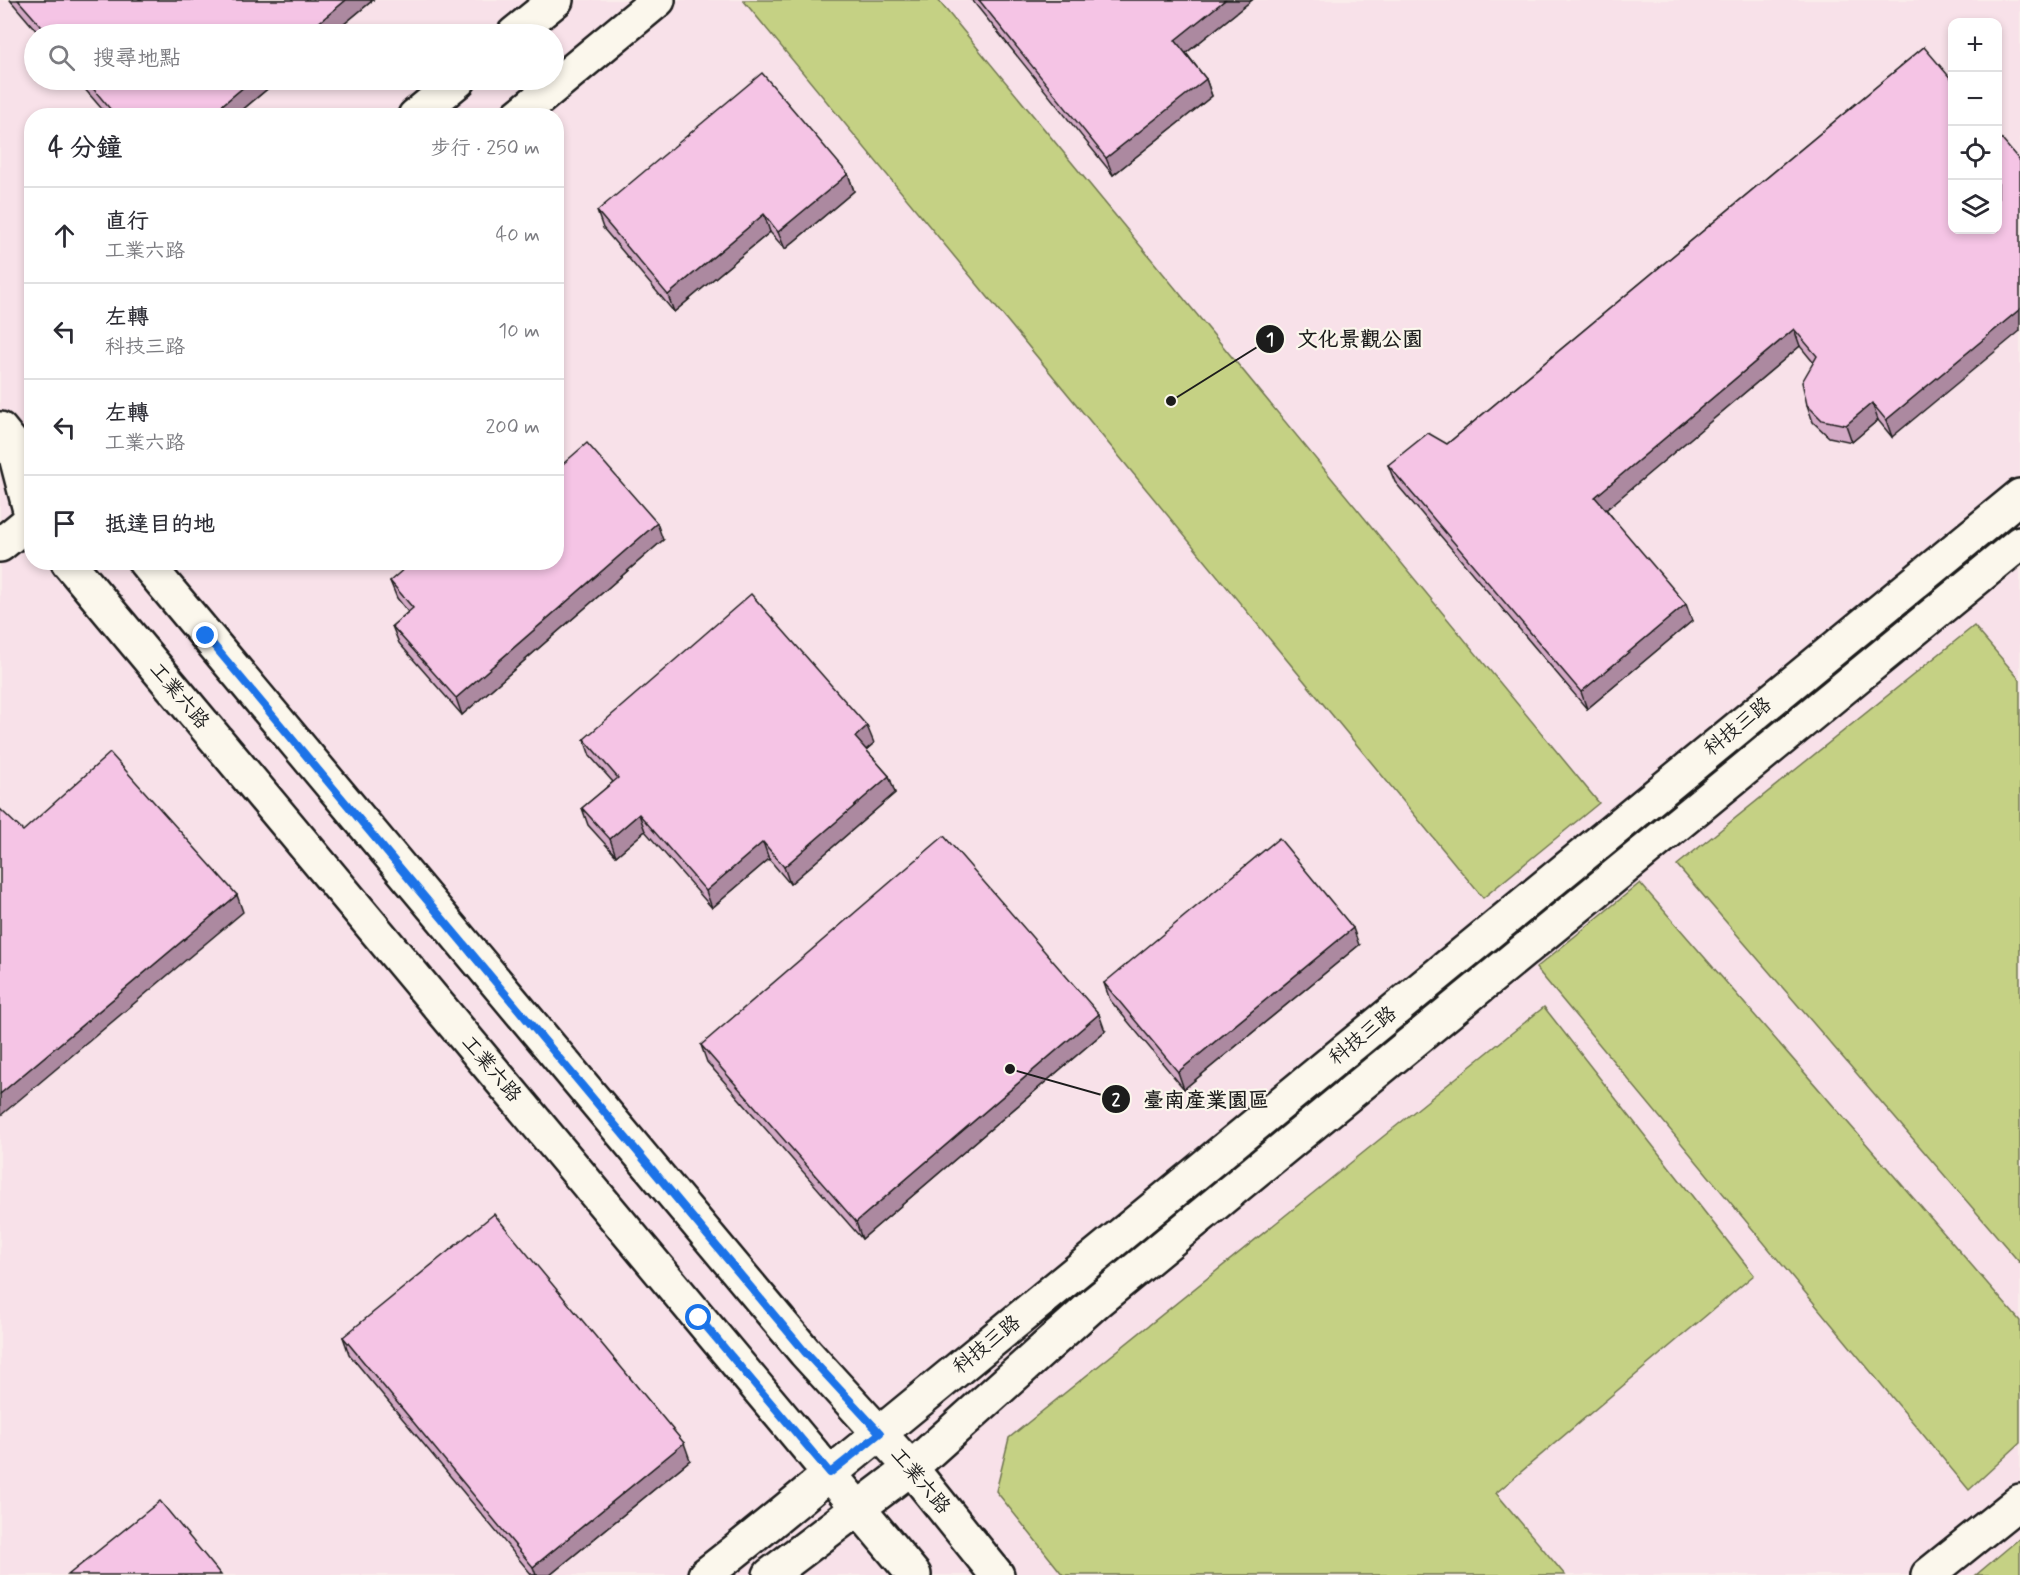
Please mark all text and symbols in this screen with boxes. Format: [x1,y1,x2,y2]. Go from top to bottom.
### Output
map controls [1948,18,2002,234]
button: + [1948,18,2002,72]
search box [24,24,564,90]
icon: search [45,41,78,74]
text: 搜尋地點 [93,45,181,73]
button: − [1948,72,2002,126]
button: locate [1948,126,2002,180]
text: 4 分鐘 [48,132,122,166]
text: 步行 · 250 m [431,135,540,162]
button: layers [1948,180,2002,234]
text: 直行 [105,208,149,236]
icon: ahead [48,219,81,252]
text: 40 m [496,222,540,249]
text: 工業六路 [105,238,185,265]
text: 左轉 [105,304,149,332]
icon: left [48,315,81,348]
text: 10 m [498,318,540,345]
callout: 文化景觀公園 [1255,319,1435,358]
text: 文化景觀公園 [1297,326,1423,354]
text: 1 [1266,328,1274,352]
text: 科技三路 [105,334,185,361]
text: 左轉 [105,400,149,428]
icon: left [48,411,81,444]
text: 200 m [485,414,540,441]
text: 工業六路 [105,430,185,457]
icon: arrive [48,507,81,540]
text: 抵達目的地 [105,511,215,539]
route end [192,622,218,648]
street label: 工業六路 [143,657,216,736]
street label: 科技三路 [1698,691,1778,763]
street label: 科技三路 [1323,1000,1403,1072]
street label: 工業六路 [455,1030,528,1109]
callout: 臺南產業園區 [1101,1080,1281,1119]
text: 臺南產業園區 [1143,1087,1269,1115]
text: 2 [1112,1088,1121,1112]
route start [685,1304,711,1330]
street label: 科技三路 [947,1309,1027,1381]
street label: 工業六路 [884,1442,957,1521]

